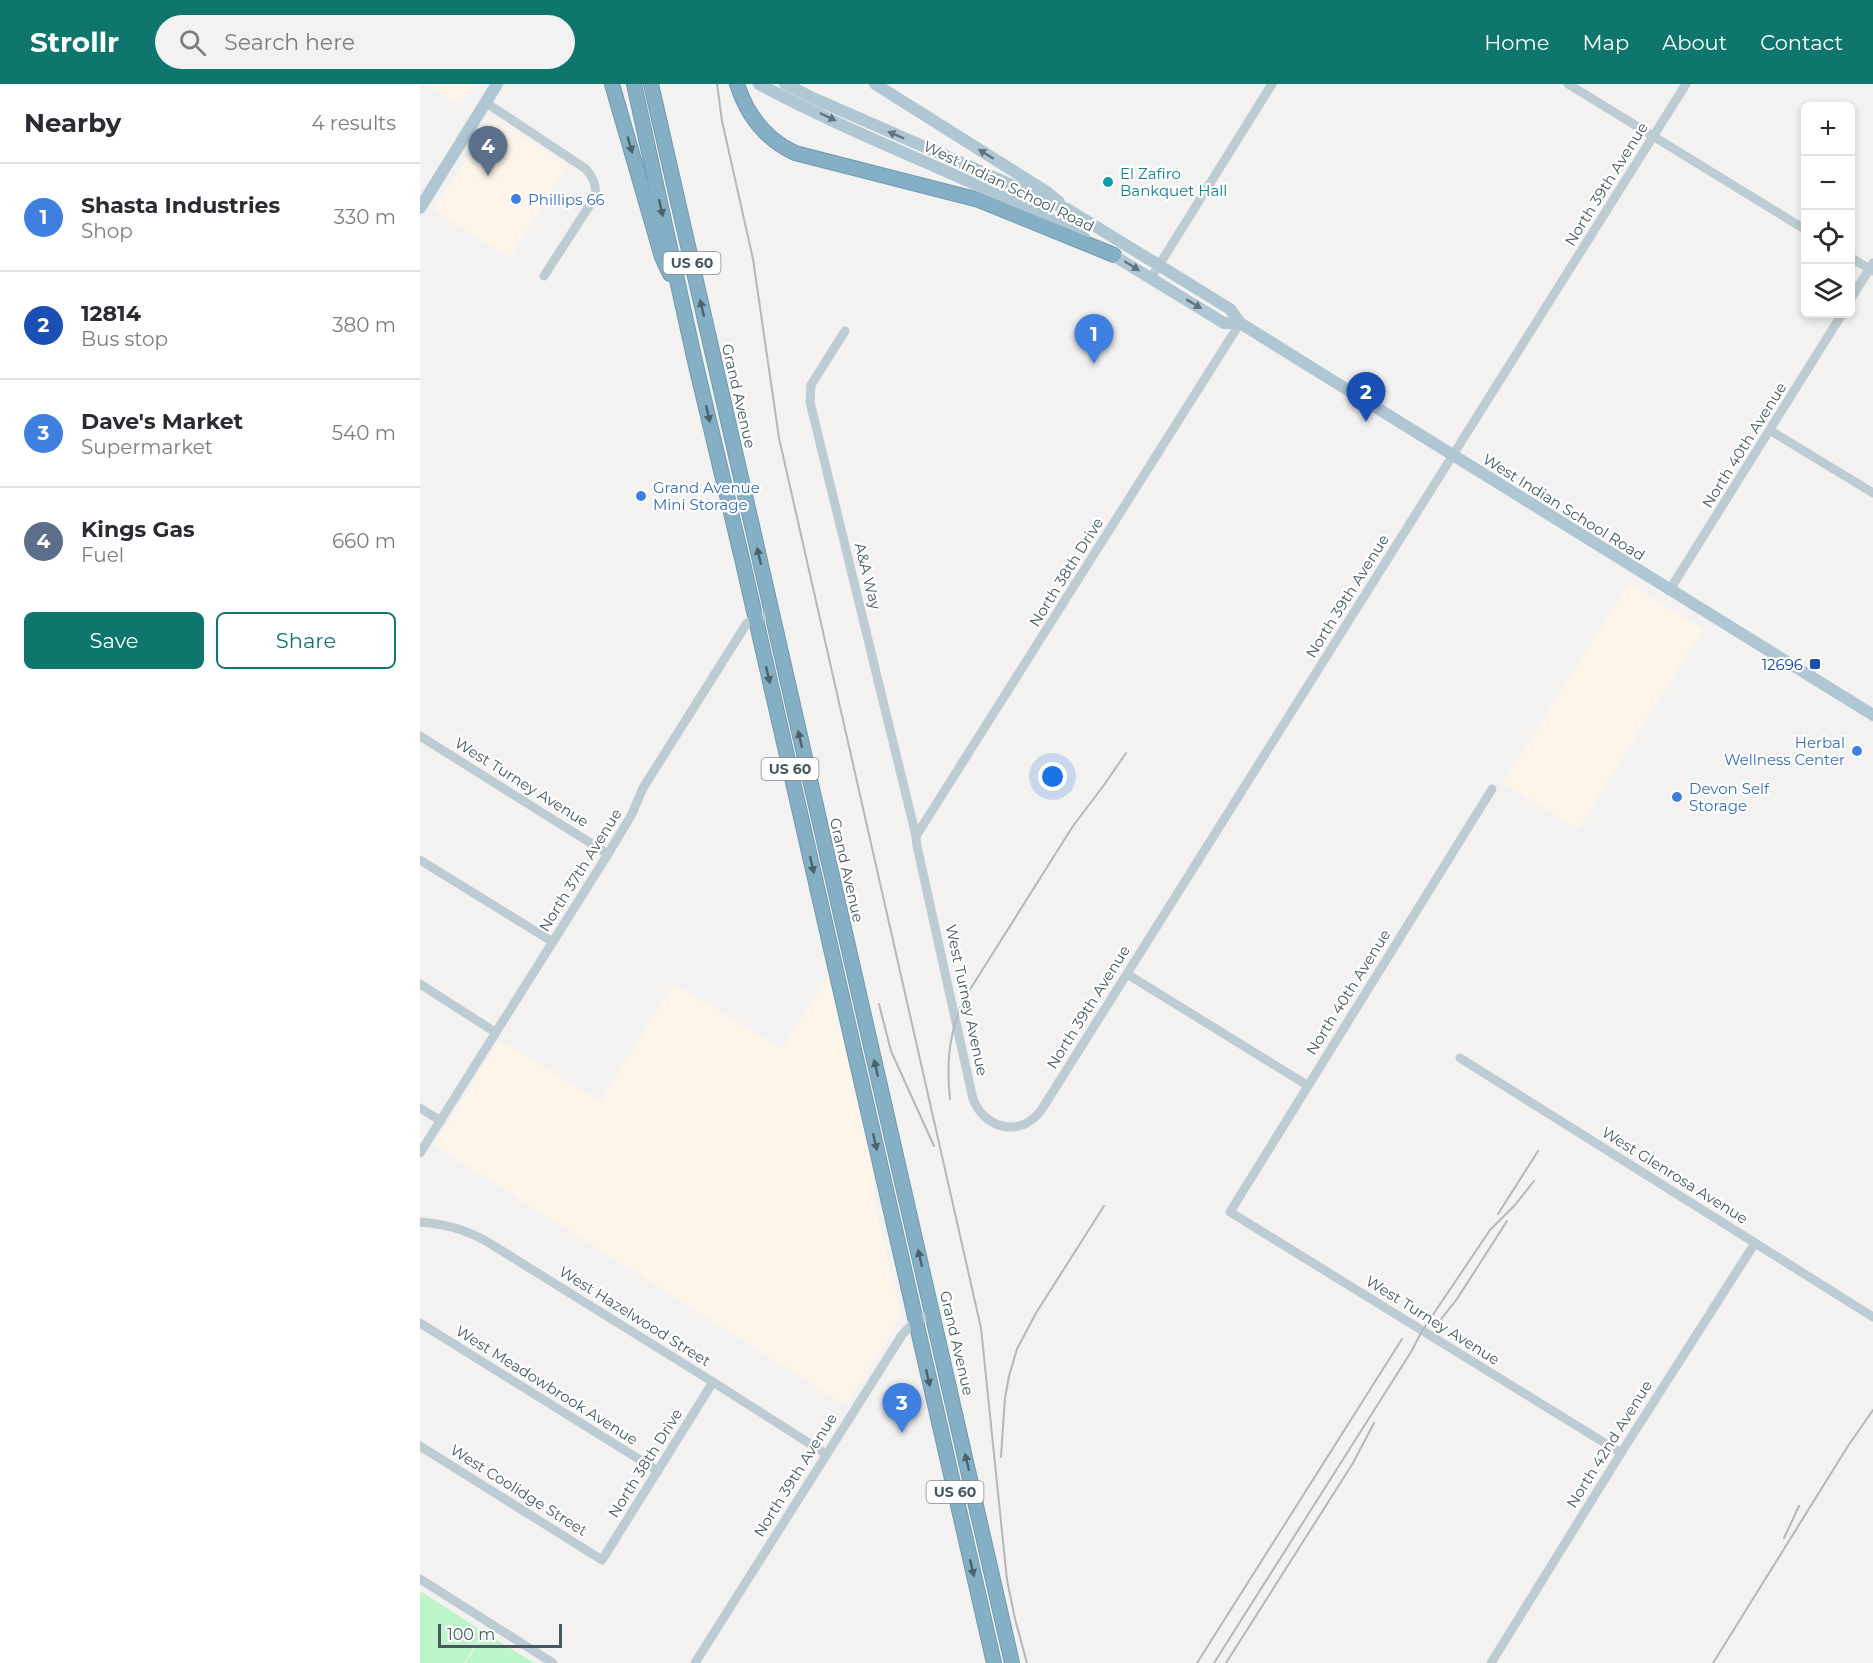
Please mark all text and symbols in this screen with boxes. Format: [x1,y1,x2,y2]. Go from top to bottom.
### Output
search box [155,15,575,69]
text: Strollr [30,25,119,59]
icon: search [176,26,209,59]
text: Search here [224,29,355,56]
text: Home [1484,30,1549,55]
text: Map [1582,30,1629,55]
text: About [1662,30,1727,55]
text: Contact [1760,30,1843,55]
map controls [1801,102,1855,318]
button: + [1801,102,1855,156]
text: Nearby [24,107,121,139]
text: 4 results [311,111,396,135]
one-way arrow [819,113,836,122]
street label: North 39th Avenue [1560,119,1652,249]
pin: 4 [468,126,508,176]
one-way arrow [887,130,904,139]
one-way arrow [626,136,635,154]
street label: West Indian School Road [920,136,1098,236]
one-way arrow [978,148,994,159]
button: − [1801,156,1855,210]
place label: El Zafiro Bankquet Hall [1120,164,1227,200]
marker: El Zafiro Bankquet Hall [1101,175,1115,189]
place label: Phillips 66 [528,190,605,209]
text: Shasta Industries [81,192,280,219]
marker: Phillips 66 [509,192,523,206]
one-way arrow [657,199,667,218]
text: 1 [40,205,47,229]
text: 330 m [334,205,396,229]
button: locate [1801,210,1855,264]
text: Shop [81,219,133,243]
road number: US 60 [664,252,720,274]
one-way arrow [1124,261,1140,272]
button: layers [1801,264,1855,318]
one-way arrow [697,299,707,317]
one-way arrow [1186,299,1202,310]
text: 12814 [81,300,141,327]
text: 2 [38,313,49,337]
text: 380 m [332,313,396,337]
pin: 1 [1074,314,1114,364]
text: Bus stop [81,327,168,351]
street label: Grand Avenue [718,342,760,450]
pin: 2 [1346,372,1386,422]
street label: North 40th Avenue [1698,379,1790,511]
one-way arrow [703,405,713,423]
text: Dave's Market [81,408,243,435]
text: 3 [38,421,49,445]
text: 540 m [332,421,396,445]
text: Supermarket [81,435,213,459]
street label: West Indian School Road [1479,449,1649,565]
place label: Grand Avenue Mini Storage [653,478,760,514]
marker: Grand Avenue Mini Storage [634,489,648,503]
street label: North 38th Drive [1025,514,1107,630]
text: Kings Gas [81,516,195,543]
text: 4 [37,529,50,553]
text: 660 m [332,529,396,553]
street label: North 39th Avenue [1301,531,1393,661]
street label: A&A Way [851,541,886,612]
text: Fuel [81,543,124,567]
one-way arrow [754,547,763,566]
button: Save [24,612,204,669]
button: Share [216,612,396,669]
place label: 12696 [1762,655,1803,674]
marker: 12696 [1808,657,1822,671]
one-way arrow [763,666,773,684]
one-way arrow [795,729,804,748]
street label: West Turney Avenue [451,733,593,831]
place label: Herbal Wellness Center [1724,733,1845,769]
marker: Herbal Wellness Center [1850,744,1864,758]
road number: US 60 [762,758,818,780]
your location [1038,762,1067,791]
place label: Devon Self Storage [1689,779,1770,815]
marker: Devon Self Storage [1670,790,1684,804]
street label: North 37th Avenue [534,805,626,935]
street label: Grand Avenue [826,816,868,924]
one-way arrow [807,856,817,874]
street label: West Turney Avenue [942,923,992,1077]
street label: North 40th Avenue [1302,926,1394,1058]
street label: North 39th Avenue [1042,942,1134,1072]
one-way arrow [871,1059,881,1078]
street label: West Glenrosa Avenue [1598,1122,1752,1228]
one-way arrow [871,1133,881,1152]
one-way arrow [914,1249,924,1268]
street label: West Hazelwood Street [556,1262,714,1370]
street label: West Turney Avenue [1362,1271,1504,1369]
street label: Grand Avenue [936,1289,978,1397]
street label: West Meadowbrook Avenue [452,1321,642,1449]
one-way arrow [924,1368,934,1387]
street label: North 42nd Avenue [1562,1377,1656,1511]
pin: 3 [882,1384,922,1433]
street label: North 38th Drive [604,1405,686,1521]
street label: North 39th Avenue [749,1410,841,1540]
street label: West Coolidge Street [447,1440,591,1540]
one-way arrow [962,1453,972,1472]
road number: US 60 [926,1481,984,1503]
one-way arrow [968,1558,978,1577]
scale bar [438,1621,562,1648]
text: 100 m [447,1625,495,1644]

